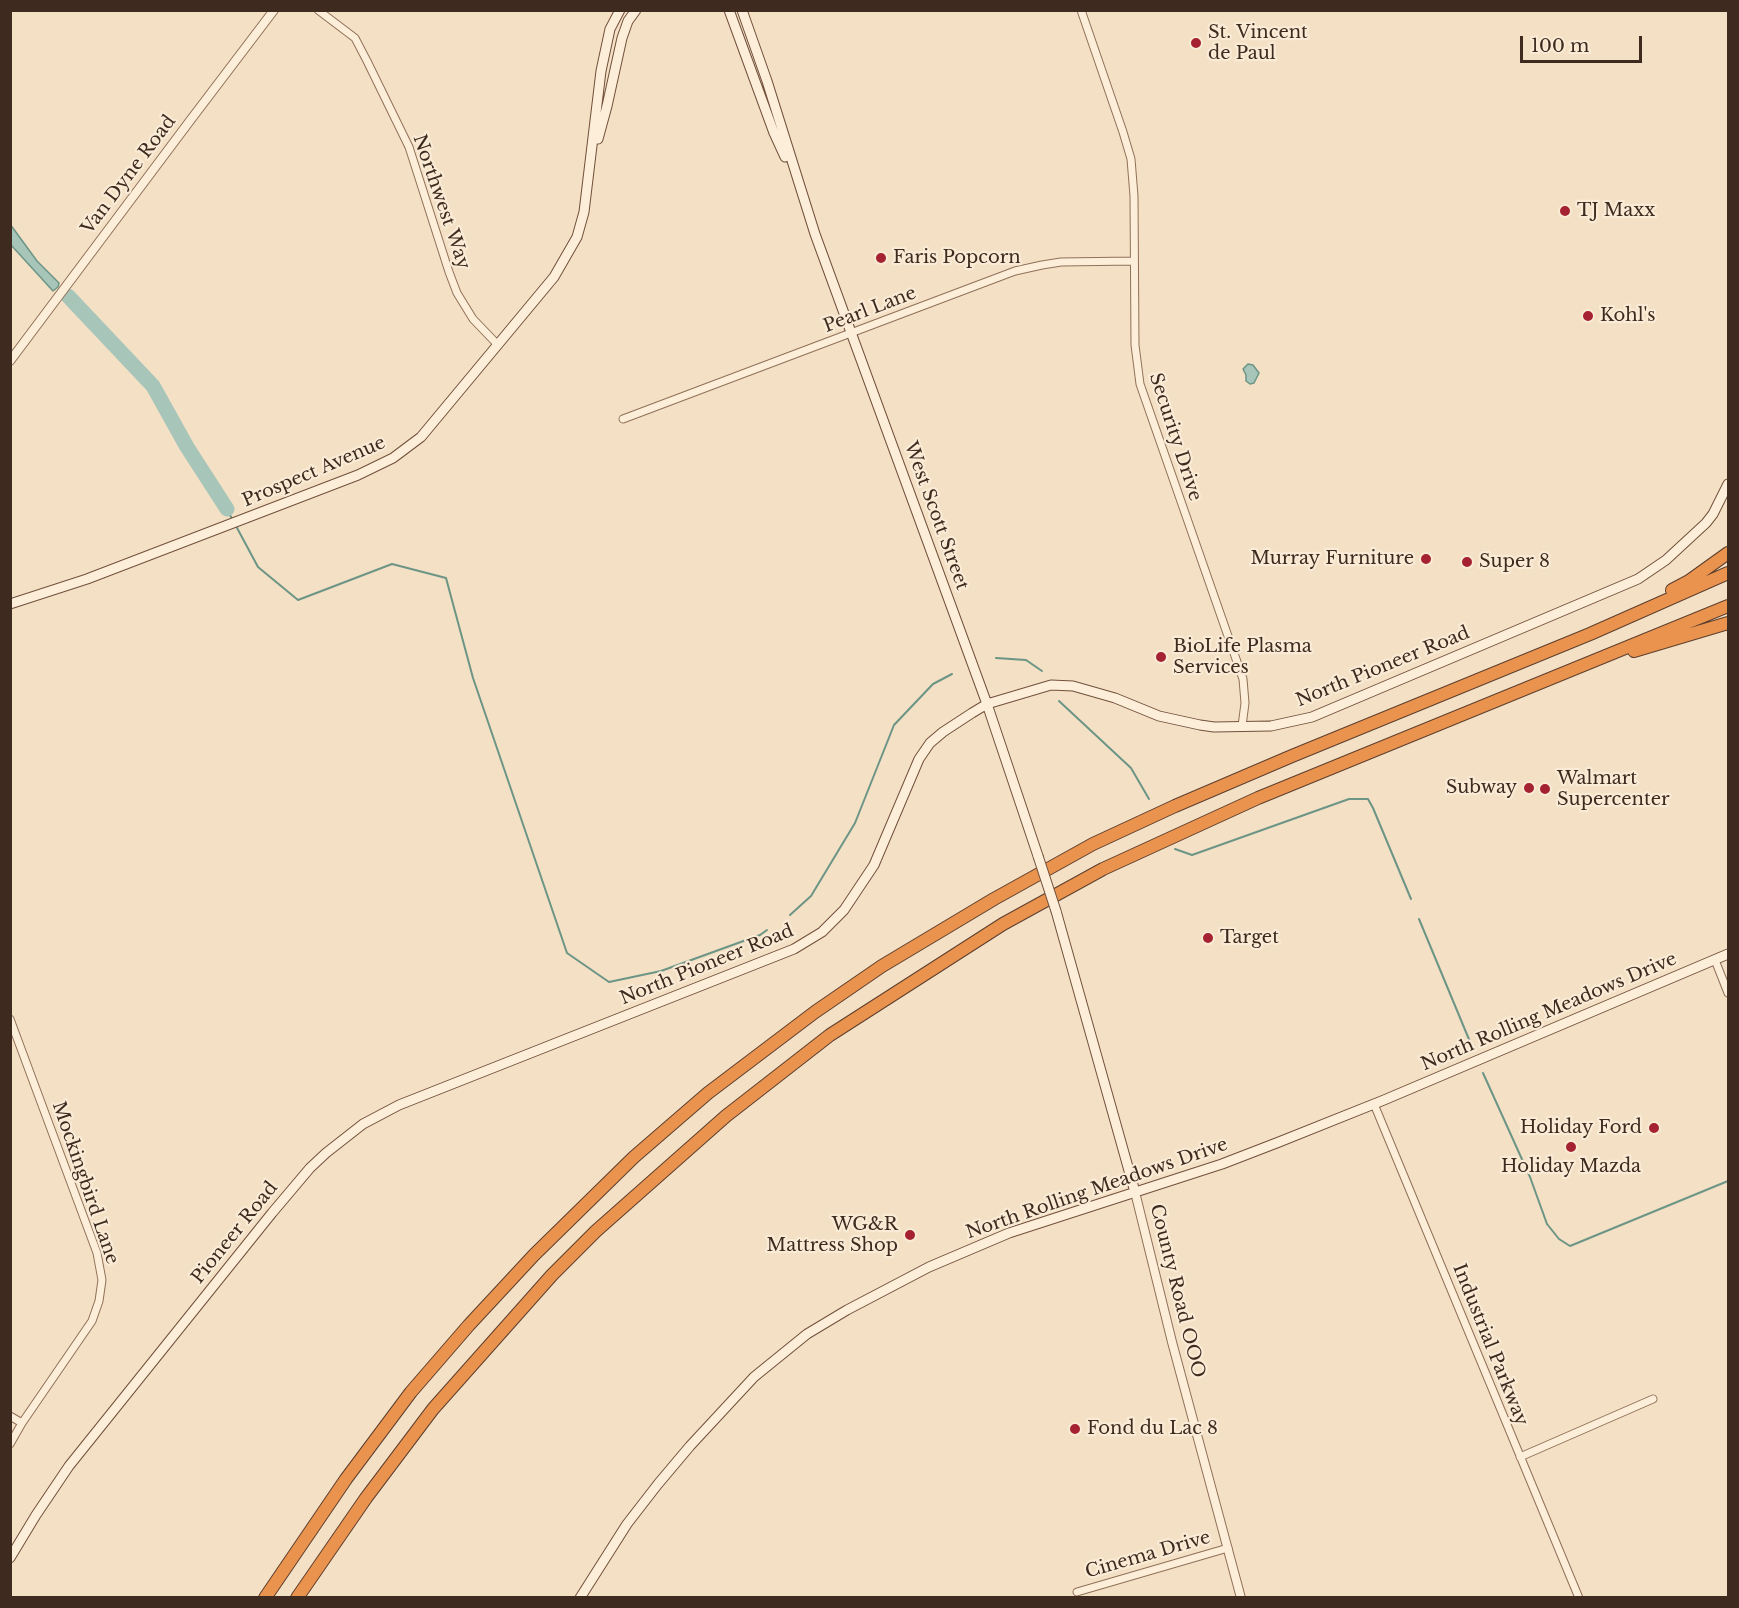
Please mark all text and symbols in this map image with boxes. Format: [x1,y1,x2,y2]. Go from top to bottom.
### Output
place label: St. Vincent de Paul [1208,22,1308,64]
scale bar [1523,24,1644,62]
text: 100 m [1531,35,1589,57]
marker: St. Vincent de Paul [1189,36,1203,50]
street label: Van Dyne Road [77,111,181,239]
street label: Northwest Way [408,132,474,272]
place label: TJ Maxx [1577,200,1655,222]
marker: TJ Maxx [1558,204,1572,218]
place label: Faris Popcorn [893,247,1021,269]
marker: Faris Popcorn [874,251,888,265]
street label: Pearl Lane [821,282,919,338]
place label: Kohl's [1600,305,1655,327]
marker: Kohl's [1581,309,1595,323]
street label: Security Drive [1144,370,1206,504]
street label: Prospect Avenue [239,432,389,512]
street label: West Scott Street [899,439,973,593]
place label: Murray Furniture [1250,548,1414,570]
place label: Super 8 [1479,551,1550,573]
marker: Murray Furniture [1419,552,1433,566]
marker: Super 8 [1460,555,1474,569]
street label: North Pioneer Road [1293,622,1473,712]
place label: BioLife Plasma Services [1173,636,1312,678]
marker: BioLife Plasma Services [1154,650,1168,664]
place label: Walmart Supercenter [1557,768,1670,810]
place label: Subway [1446,777,1517,799]
marker: Subway [1522,781,1536,795]
marker: Walmart Supercenter [1538,782,1552,796]
street label: North Pioneer Road [617,920,797,1010]
place label: Target [1220,927,1279,949]
marker: Target [1201,931,1215,945]
street label: North Rolling Meadows Drive [1418,948,1680,1076]
street label: Mockingbird Lane [47,1099,123,1267]
place label: Holiday Ford [1520,1117,1642,1139]
marker: Holiday Ford [1647,1121,1661,1135]
street label: North Rolling Meadows Drive [963,1134,1231,1244]
marker: Holiday Mazda [1564,1140,1578,1154]
place label: Holiday Mazda [1501,1156,1641,1178]
street label: Pioneer Road [187,1178,283,1288]
street label: County Road OOO [1145,1202,1209,1380]
place label: WG&R Mattress Shop [767,1214,898,1256]
marker: WG&R Mattress Shop [903,1228,917,1242]
street label: Industrial Parkway [1448,1261,1532,1429]
place label: Fond du Lac 8 [1087,1418,1218,1440]
marker: Fond du Lac 8 [1068,1422,1082,1436]
street label: Cinema Drive [1083,1527,1213,1583]

